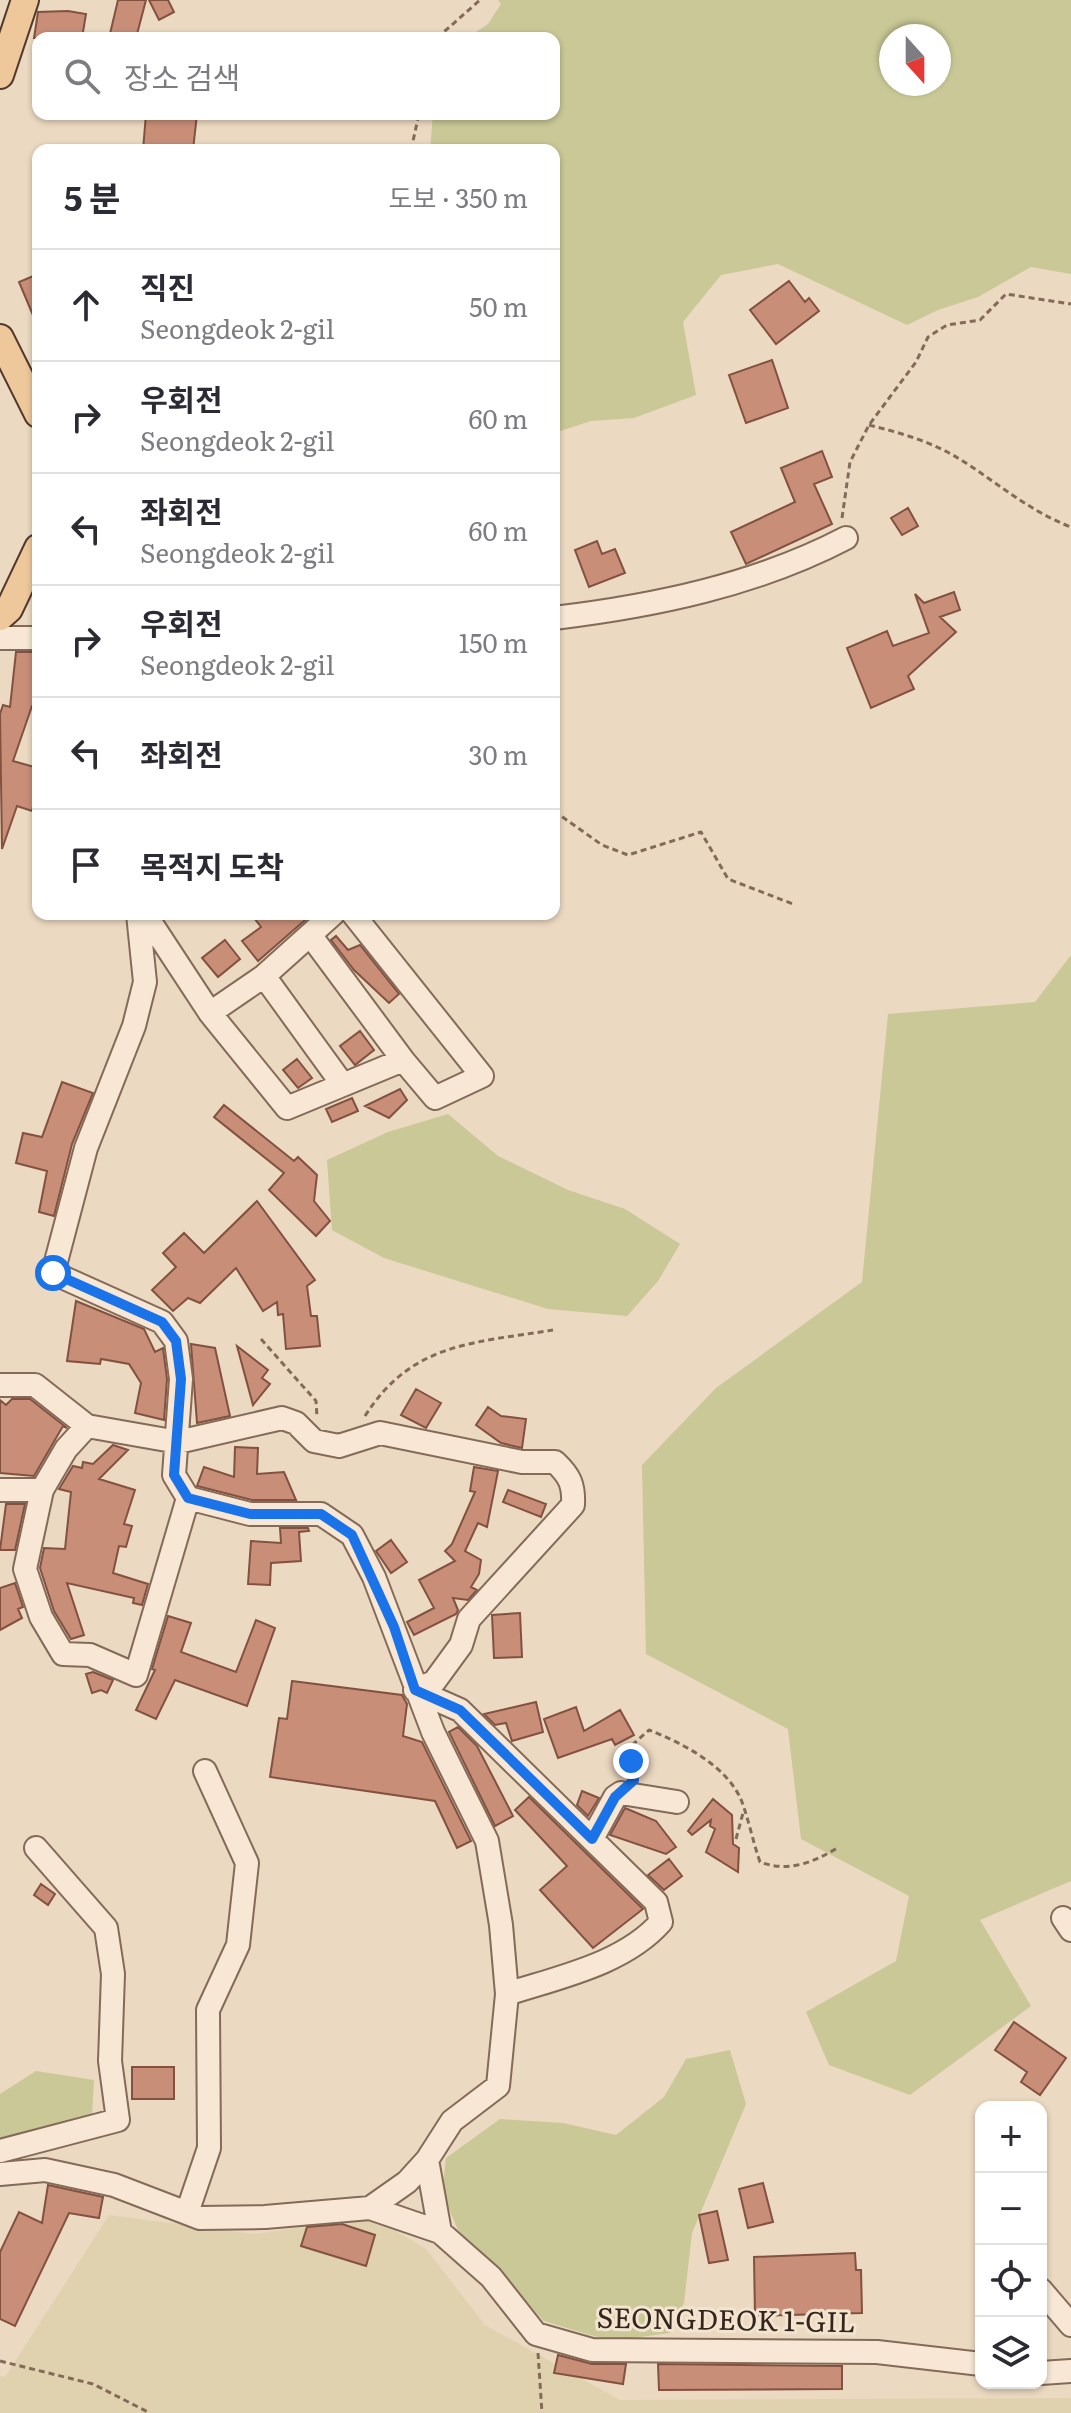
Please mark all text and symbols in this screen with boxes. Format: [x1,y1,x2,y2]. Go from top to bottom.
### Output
north arrow [879,24,951,96]
search box [32,32,560,120]
icon: search [60,54,104,98]
text: 장소 검색 [124,54,240,98]
text: 5 분 [64,171,121,221]
text: 도보 · 350 m [388,177,528,216]
text: 직진 [140,264,195,308]
icon: ahead [64,283,108,327]
text: 50 m [469,286,528,325]
text: Seongdeok 2-gil [140,308,335,347]
text: 우회전 [140,376,223,420]
icon: right [64,395,108,439]
text: 60 m [469,398,528,437]
text: Seongdeok 2-gil [140,420,335,459]
text: 좌회전 [140,488,223,532]
icon: left [64,507,108,551]
text: 60 m [469,510,528,549]
text: Seongdeok 2-gil [140,532,335,571]
text: 우회전 [140,600,223,644]
icon: right [64,619,108,663]
text: 150 m [459,622,528,661]
text: Seongdeok 2-gil [140,644,335,683]
icon: left [64,731,108,775]
text: 좌회전 [140,731,223,775]
text: 30 m [468,734,528,773]
icon: arrive [64,843,108,887]
text: 목적지 도착 [140,843,284,887]
route start [35,1255,71,1291]
route end [613,1743,649,1779]
map controls [975,2101,1047,2389]
button: + [975,2101,1047,2173]
button: − [975,2173,1047,2245]
button: locate [975,2245,1047,2317]
street label: SEONGDEOK 1-GIL [596,2295,856,2341]
button: layers [975,2317,1047,2389]

